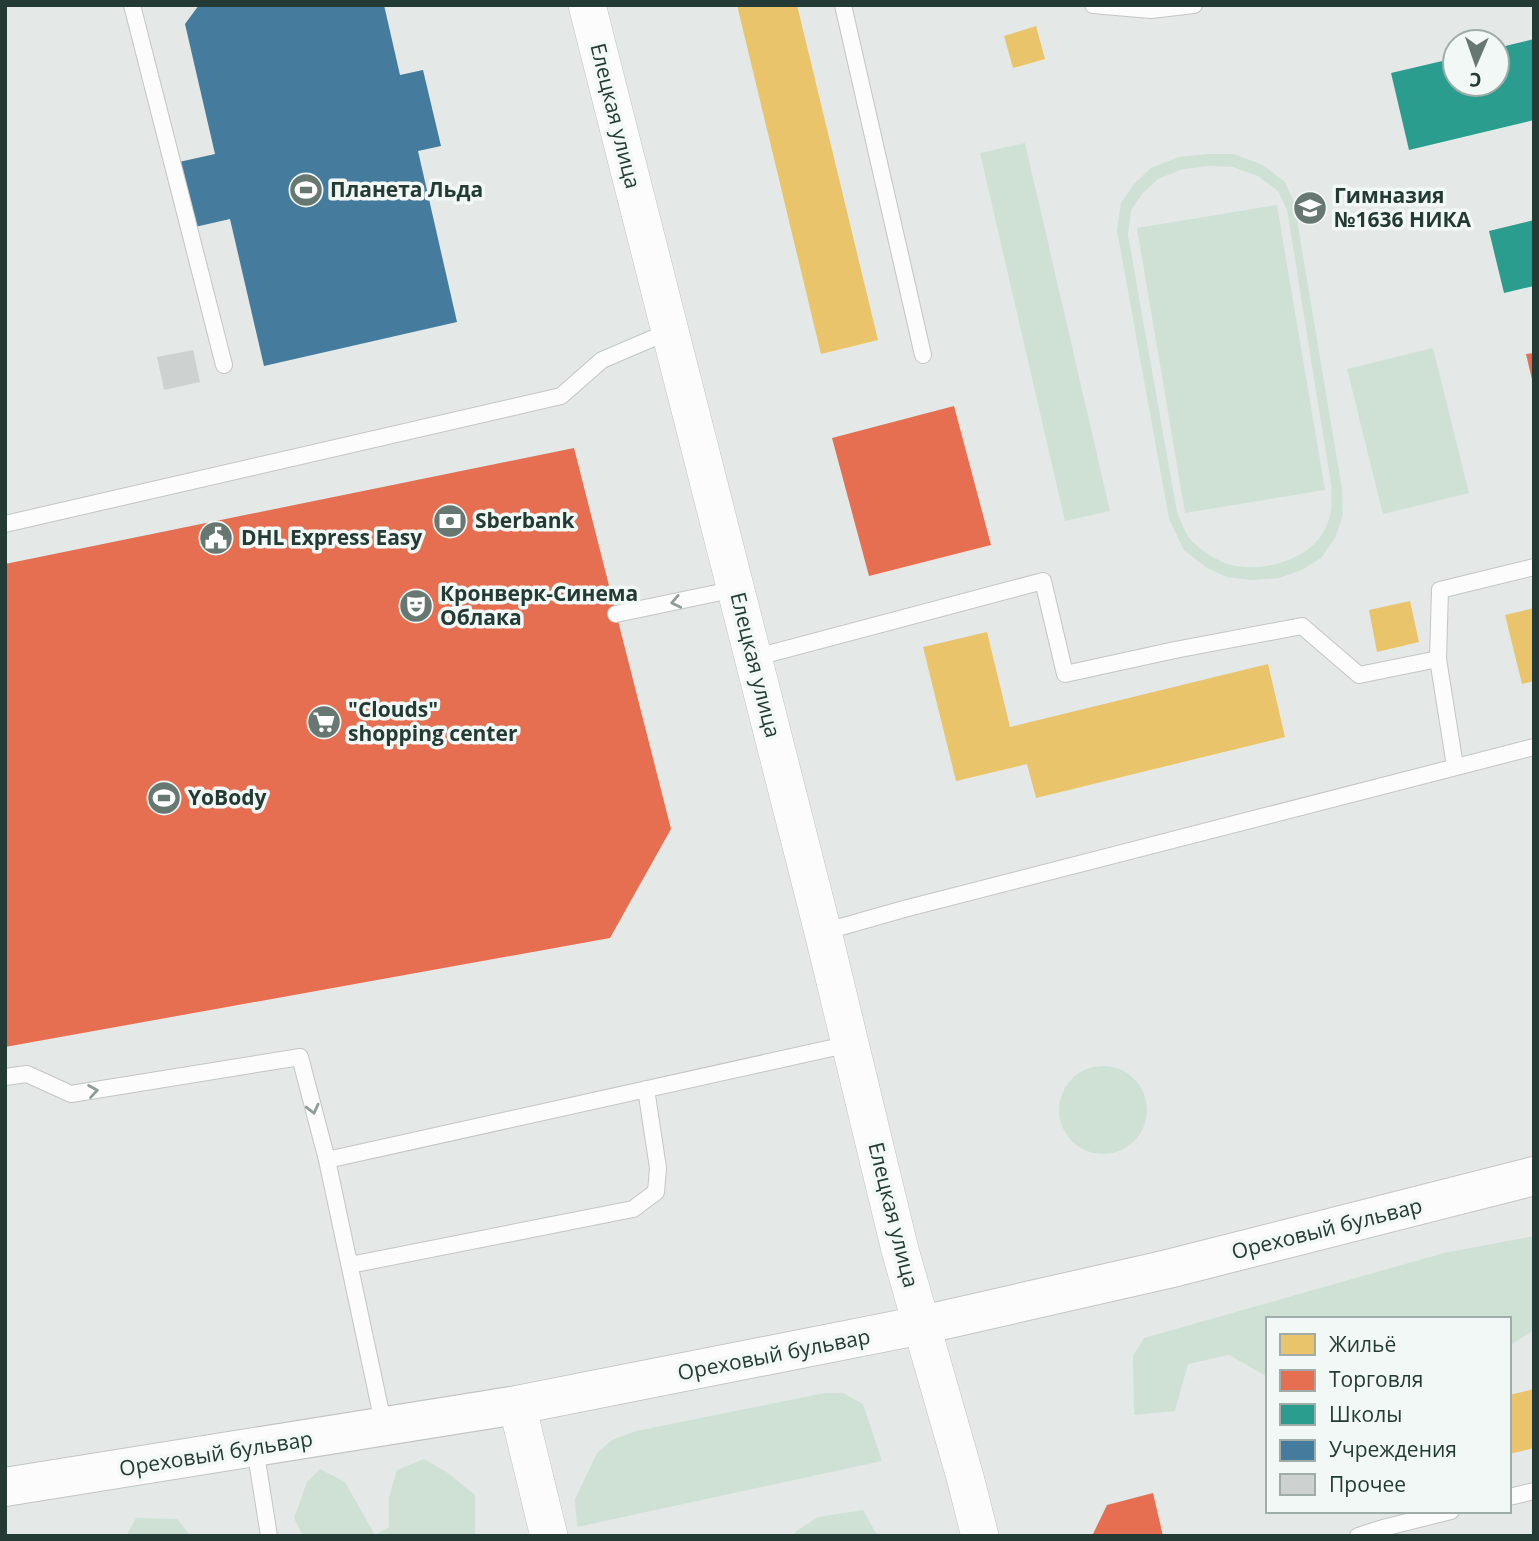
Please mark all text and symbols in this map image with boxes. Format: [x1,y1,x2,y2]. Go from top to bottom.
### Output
north arrow [1441,28,1511,98]
street label: Елецкая улица [584,40,648,191]
text: С [1469,67,1482,93]
sports icon: Планета Льда [287,171,325,209]
place label: Планета Льда [330,175,483,203]
place label: Гимназия №1636 НИКА [1334,181,1472,233]
school or university icon: Гимназия №1636 НИКА [1291,189,1329,227]
bank icon: Sberbank [431,502,469,540]
place label: Sberbank [475,506,576,534]
public building icon: DHL Express Easy [197,519,235,557]
place label: DHL Express Easy [241,523,422,551]
place label: Кронверк-Синема Облака [440,579,638,631]
theatre icon: Кронверк-Синема Облака [397,587,435,625]
street label: Елецкая улица [724,589,788,740]
one-way arrow [670,594,682,608]
place label: "Clouds" shopping center [348,695,518,747]
supermarket icon: "Clouds" shopping center [305,703,343,741]
sports icon: YoBody [145,779,183,817]
place label: YoBody [188,783,267,811]
one-way arrow [87,1084,99,1099]
one-way arrow [305,1103,319,1115]
street label: Елецкая улица [862,1139,926,1290]
street label: Ореховый бульвар [1228,1191,1425,1265]
legend [1266,1317,1511,1513]
street label: Ореховый бульвар [675,1322,872,1386]
text: Жильё [1329,1330,1396,1358]
text: Торговля [1329,1365,1423,1393]
text: Школы [1329,1400,1402,1428]
street label: Ореховый бульвар [117,1424,315,1482]
text: Учреждения [1329,1435,1457,1463]
text: Прочее [1329,1470,1406,1498]

